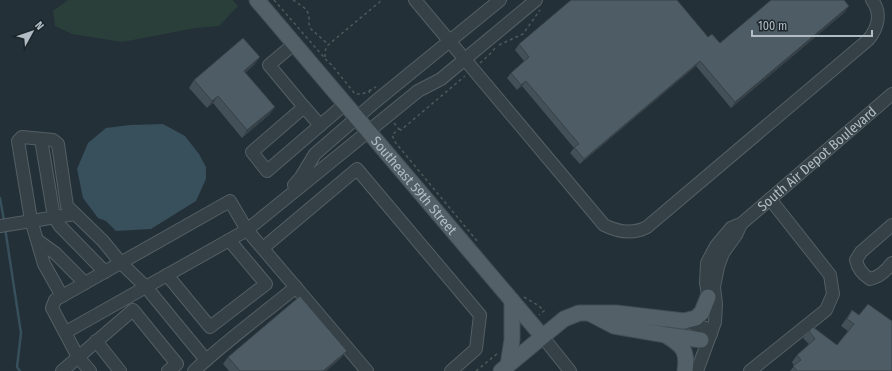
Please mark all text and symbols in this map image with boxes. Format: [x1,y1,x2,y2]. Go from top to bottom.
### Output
north arrow [12,12,52,52]
scale bar [752,12,872,38]
text: N [32,19,46,33]
text: 100 m [758,19,787,33]
street label: South Air Depot Boulevard [754,103,880,215]
street label: Southeast 59th Street [368,133,461,238]

